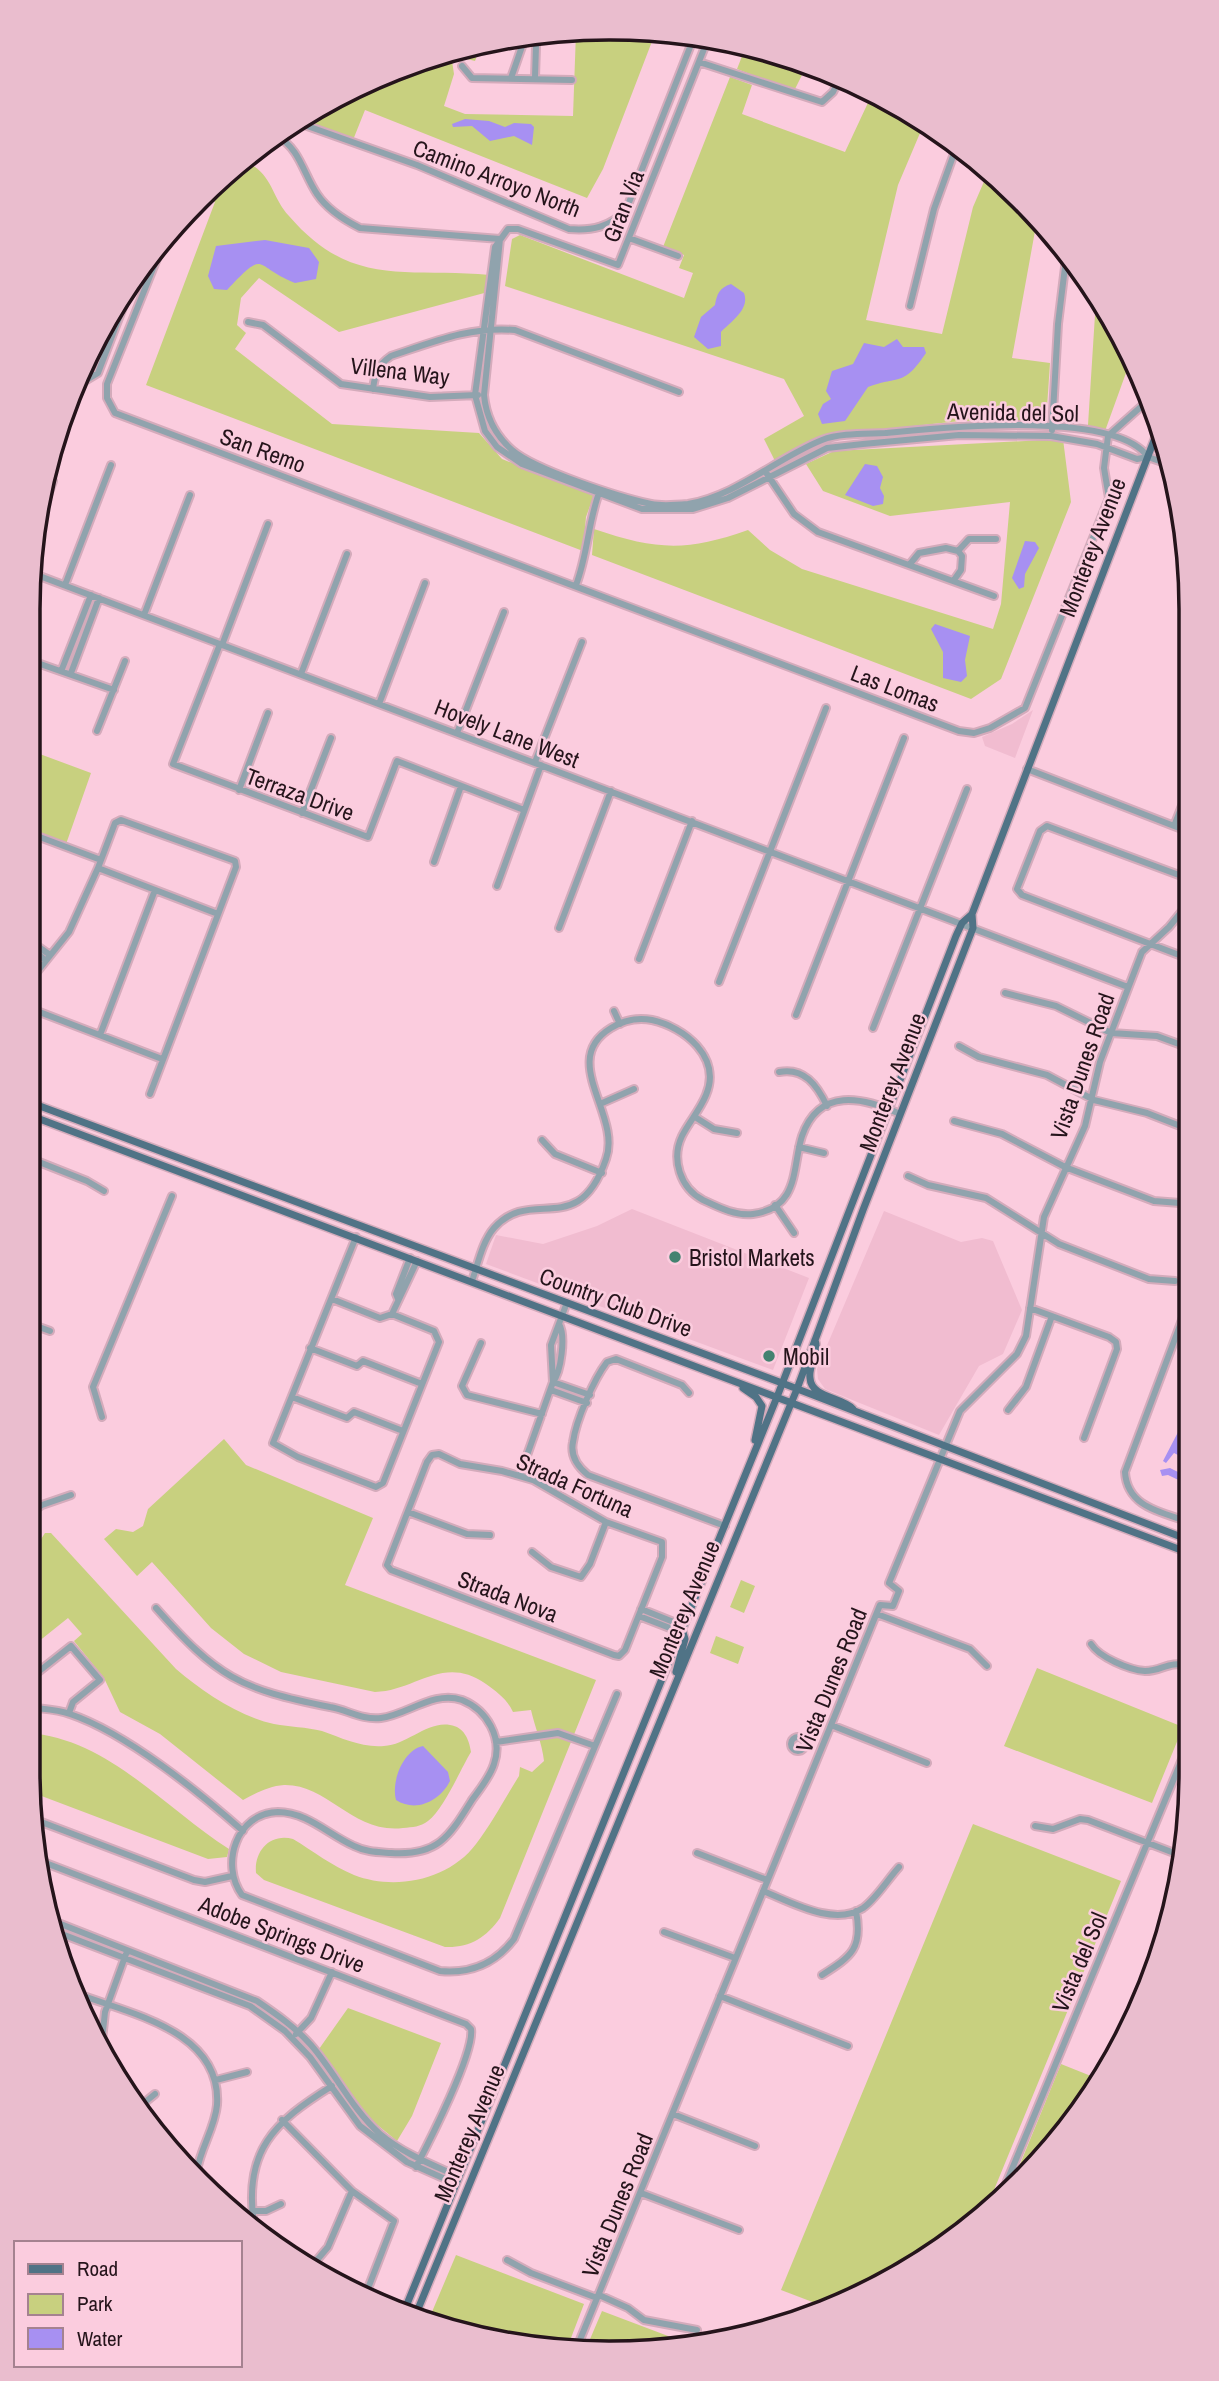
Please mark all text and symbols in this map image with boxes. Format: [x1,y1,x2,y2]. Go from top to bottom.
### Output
street label: Camino Arroyo North [409,132,585,224]
street label: Gran Via [595,165,651,247]
street label: Villena Way [349,350,452,393]
street label: Avenida del Sol [946,395,1079,429]
street label: San Remo [216,420,310,480]
street label: Monterey Avenue [1051,473,1133,621]
street label: Las Lomas [846,657,944,719]
street label: Hovely Lane West [430,691,584,775]
street label: Terraza Drive [242,760,358,828]
street label: Vista Dunes Road [1042,989,1122,1143]
street label: Monterey Avenue [851,1008,933,1156]
place label: Bristol Markets [689,1242,815,1273]
marker: Bristol Markets [667,1249,683,1265]
street label: Country Club Drive [535,1260,697,1344]
place label: Mobil [783,1341,829,1372]
marker: Mobil [761,1348,777,1364]
street label: Strada Fortuna [512,1445,639,1525]
street label: Monterey Avenue [641,1536,727,1682]
street label: Strada Nova [454,1563,563,1629]
street label: Vista Dunes Road [788,1603,874,1757]
street label: Adobe Springs Drive [194,1888,369,1980]
street label: Vista del Sol [1044,1907,1114,2017]
street label: Monterey Avenue [426,2060,512,2206]
street label: Vista Dunes Road [574,2128,660,2282]
legend [14,2241,242,2367]
text: Road [77,2254,118,2283]
text: Park [77,2289,113,2318]
text: Water [77,2324,123,2353]

